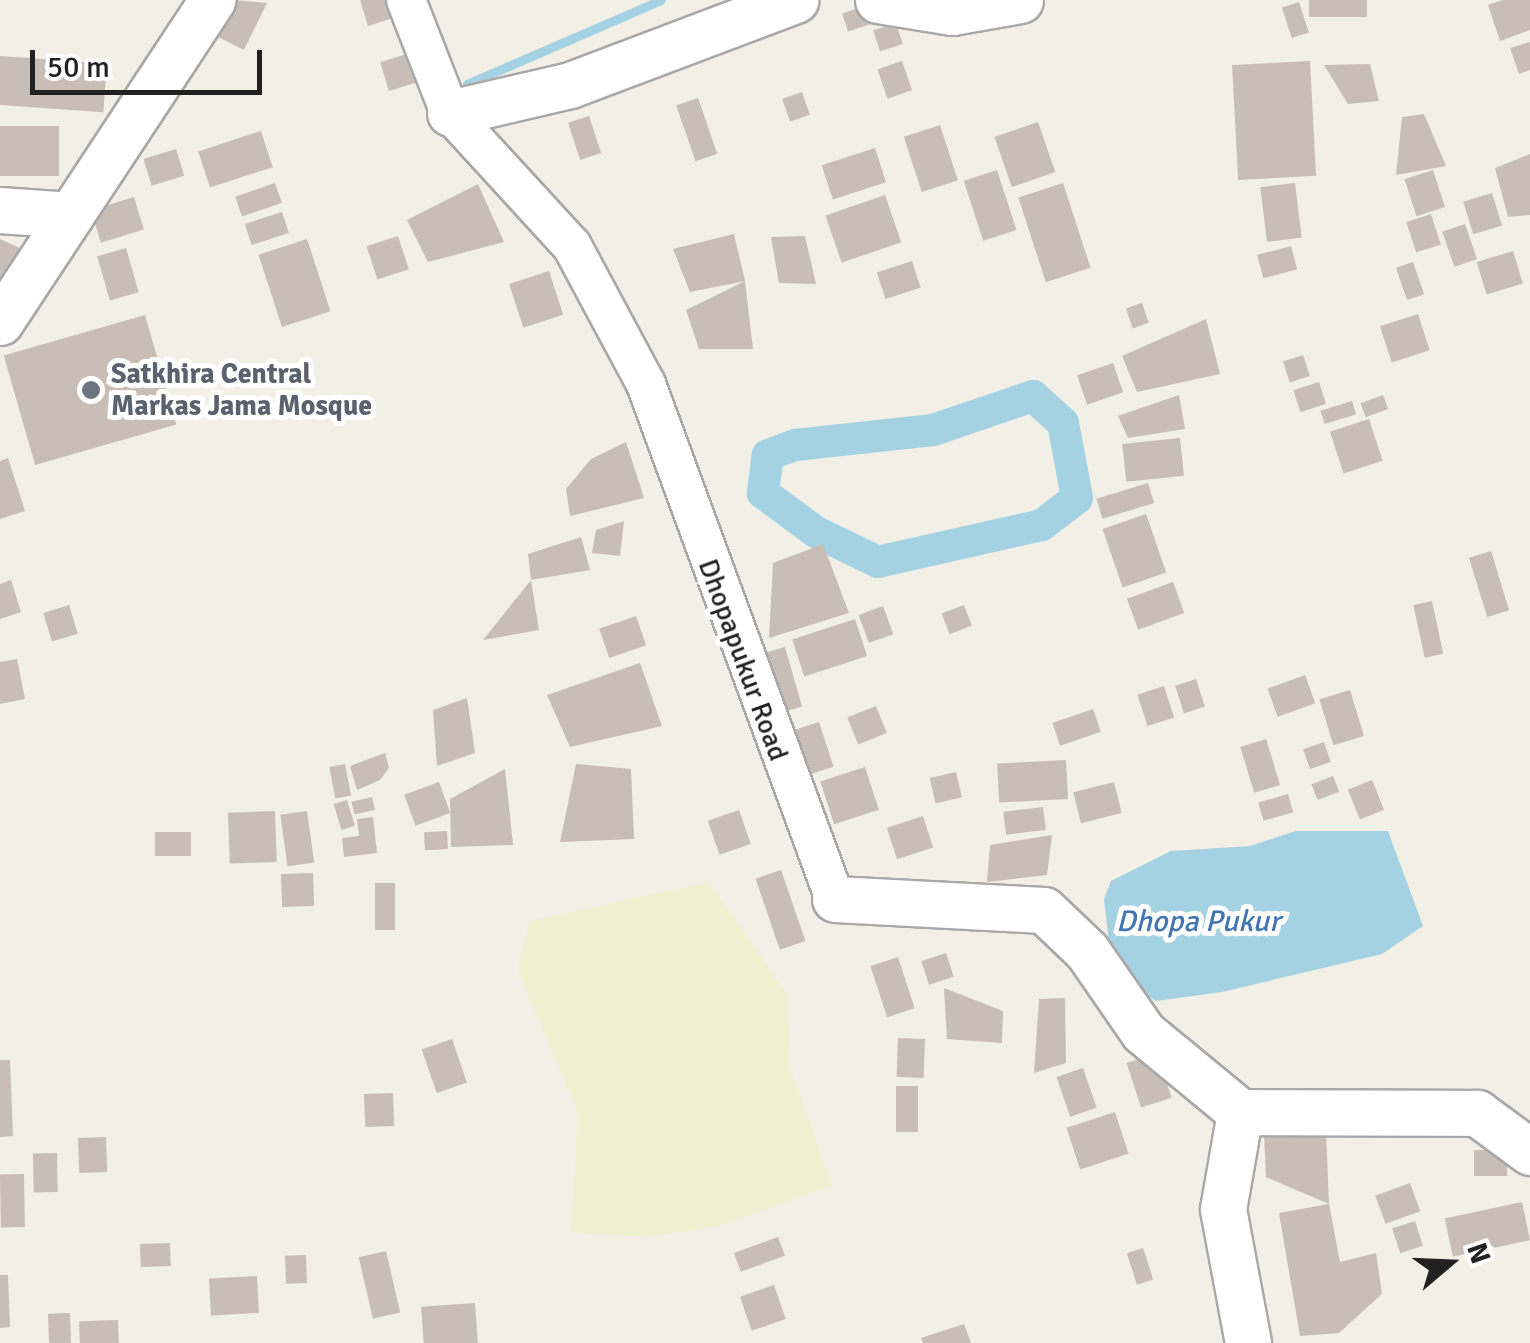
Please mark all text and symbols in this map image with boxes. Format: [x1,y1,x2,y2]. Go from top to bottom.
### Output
scale bar [35,30,268,92]
text: 50 m [47,49,110,86]
place label: Satkhira Central Markas Jama Mosque [111,357,372,423]
marker: Satkhira Central Markas Jama Mosque [80,379,102,401]
street label: Dhopapukur Road [691,554,795,766]
water label: Dhopa Pukur [1116,904,1280,940]
north arrow [1400,1213,1500,1313]
text: N [1459,1238,1498,1268]

